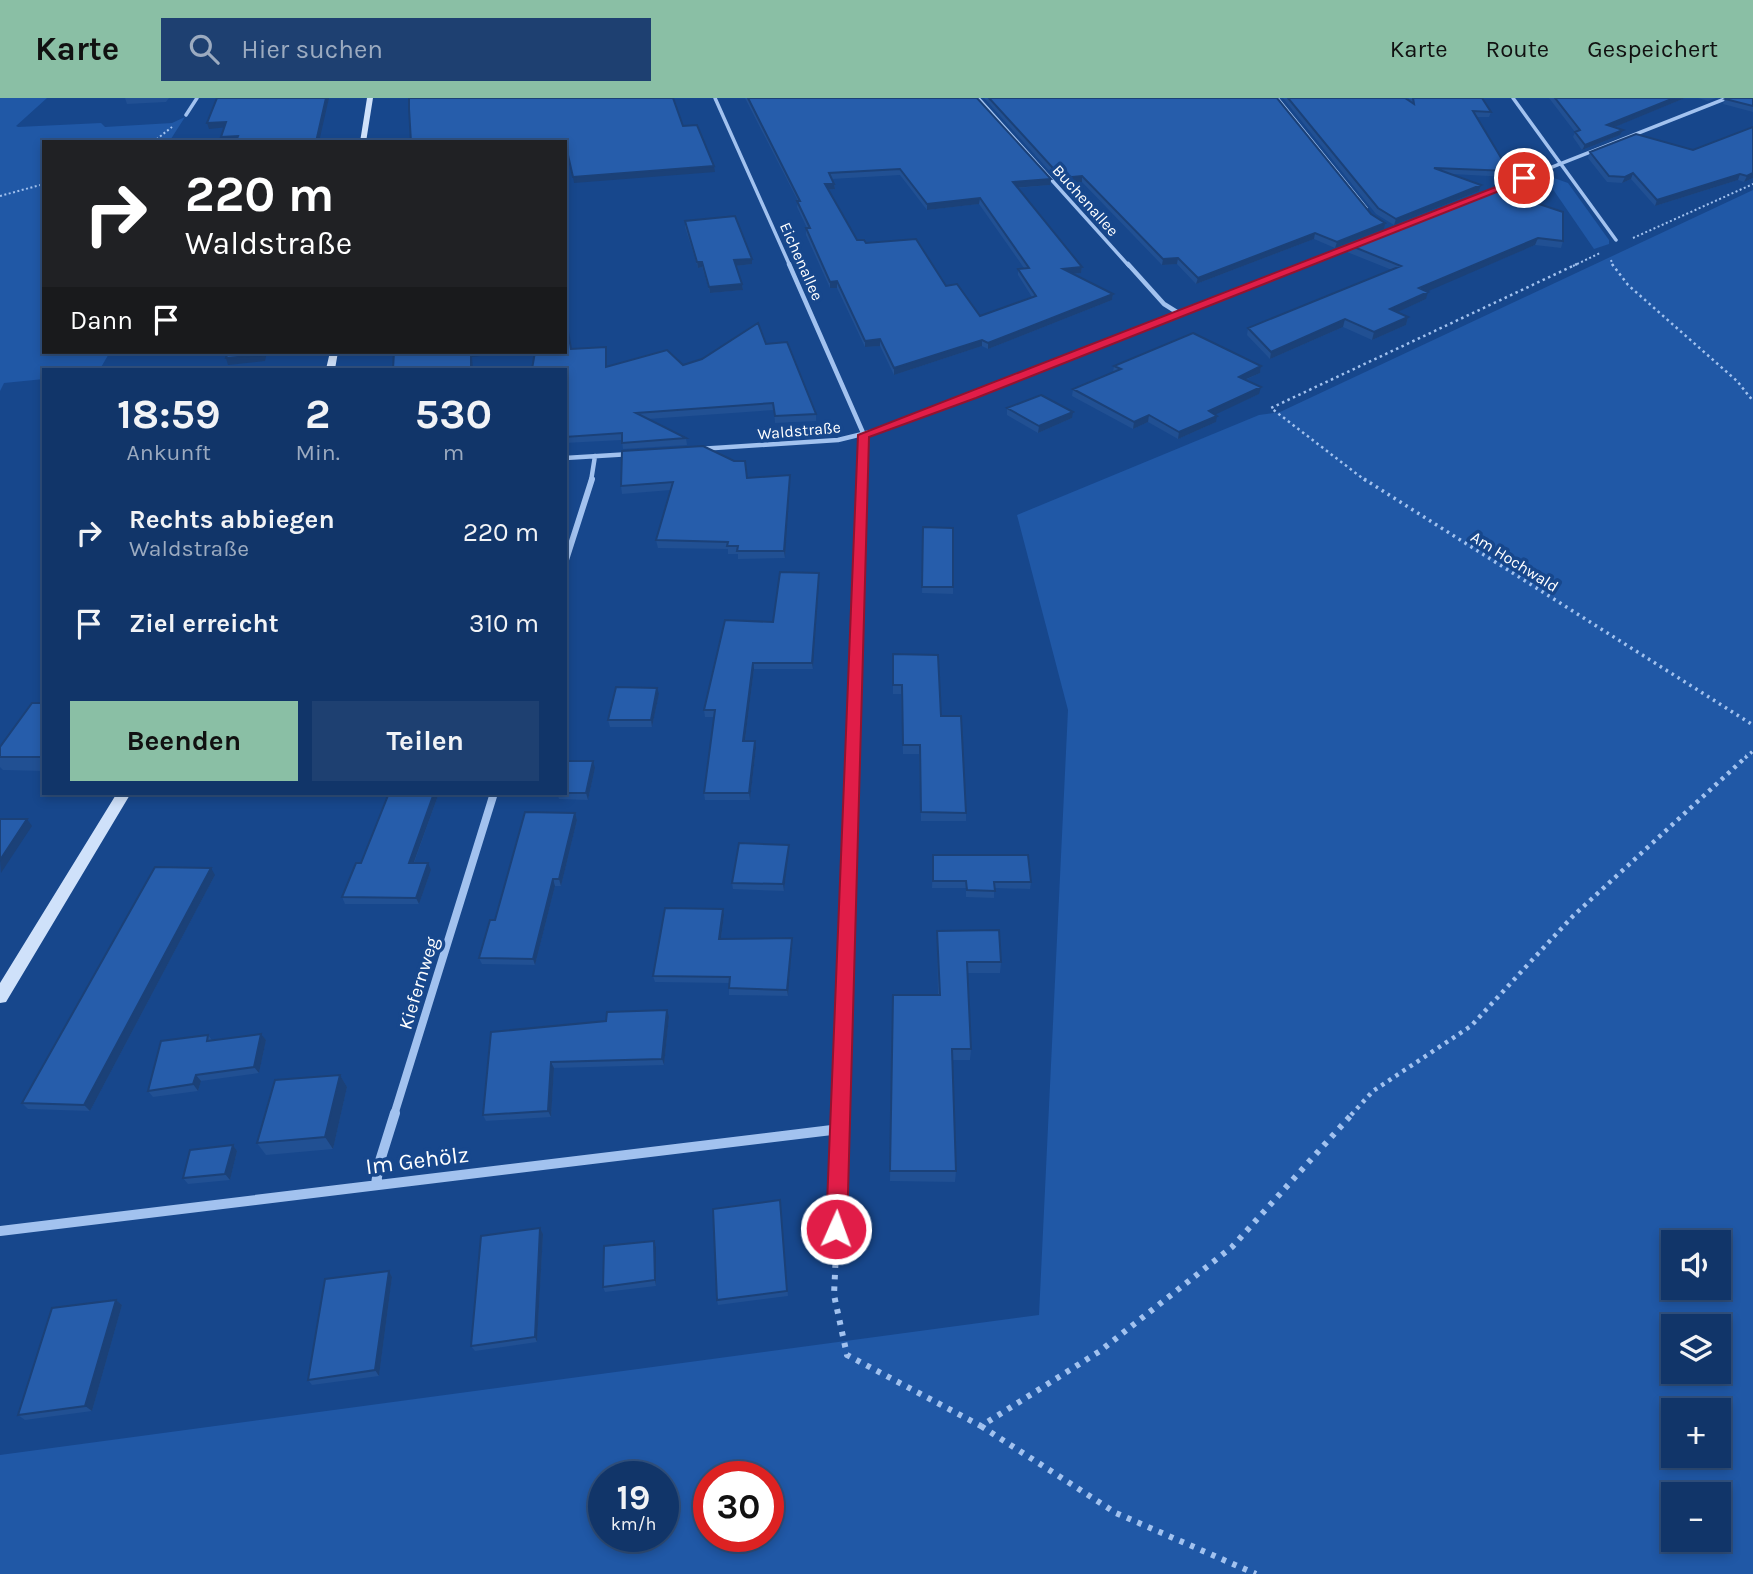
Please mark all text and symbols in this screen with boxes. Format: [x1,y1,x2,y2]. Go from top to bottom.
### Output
search box [161,18,651,81]
text: Karte [35,30,119,68]
icon: search [185,30,223,68]
text: Hier suchen [241,34,383,65]
text: Karte [1390,35,1448,63]
text: Route [1486,35,1549,63]
text: Gespeichert [1587,35,1718,63]
pin [1494,148,1554,208]
icon: arrive [1505,159,1543,197]
street label: Buchenallee [1049,161,1123,240]
text: 220 m [185,166,334,223]
icon: right [70,168,161,259]
street label: Eichenallee [776,219,827,303]
text: Waldstraße [185,225,352,262]
icon: arrive [147,301,185,339]
text: Dann [70,305,133,336]
text: 18:59 [117,389,221,439]
text: 2 [305,389,330,439]
text: 530 [415,389,492,439]
street label: Waldstraße [757,417,842,444]
text: Ankunft [127,439,211,466]
text: Min. [296,439,340,466]
text: m [443,439,464,466]
text: Rechts abbiegen [129,504,335,535]
icon: right [70,514,108,552]
text: 220 m [463,517,539,548]
street label: Am Hochwald [1467,527,1562,596]
text: Waldstraße [129,535,249,562]
icon: arrive [70,605,108,643]
text: Ziel erreicht [129,608,279,639]
text: 310 m [469,608,539,639]
button: Beenden [70,701,298,781]
button: Teilen [312,701,539,781]
street label: Kiefernweg [394,934,444,1032]
street label: Im Gehölz [364,1141,470,1180]
position arrow [799,1192,873,1266]
map controls [1661,1230,1731,1552]
button: sound [1661,1230,1731,1300]
button: layers [1661,1314,1731,1384]
button: + [1661,1398,1731,1468]
speed limit sign: 30 [693,1461,784,1552]
text: 19 [617,1477,650,1518]
button: − [1661,1482,1731,1552]
text: km/h [611,1513,656,1535]

